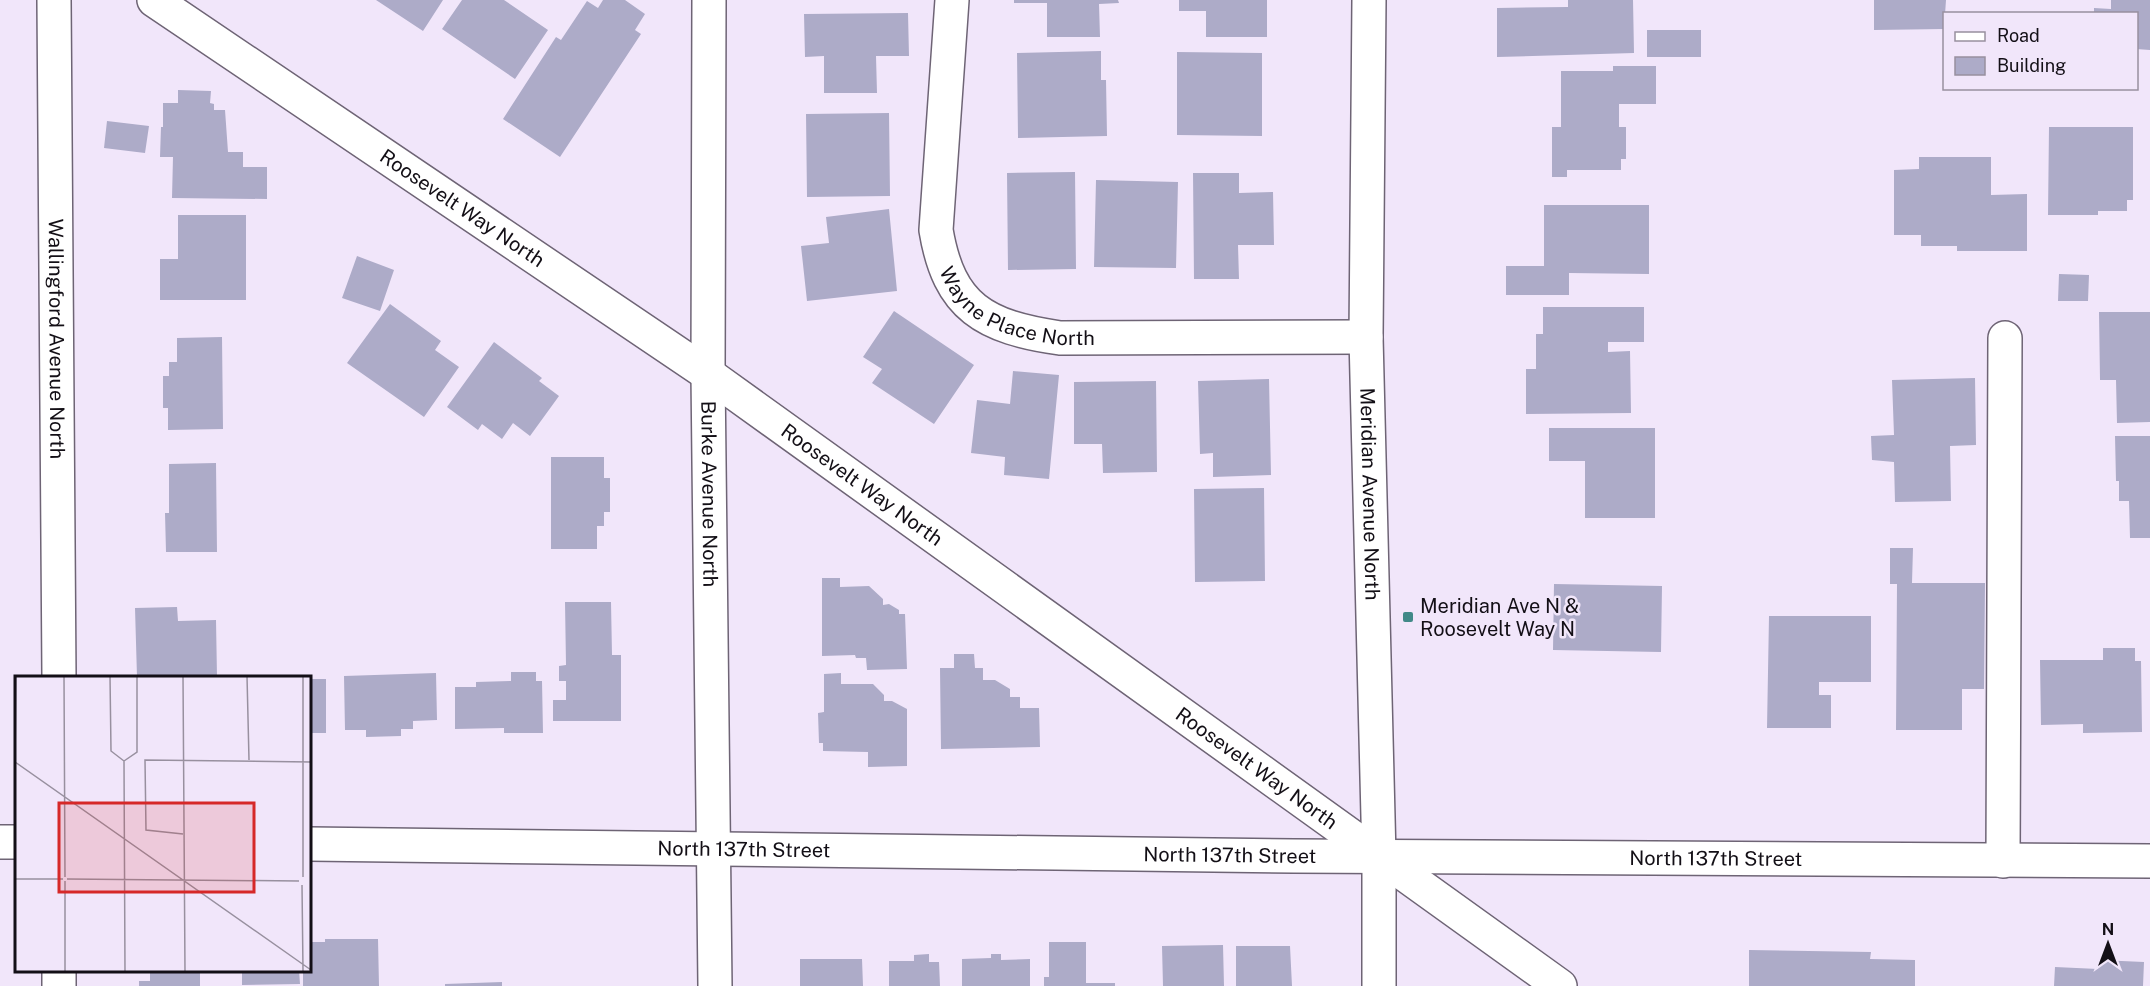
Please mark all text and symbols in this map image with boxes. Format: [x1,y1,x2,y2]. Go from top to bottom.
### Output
legend [1943,12,2138,90]
text: Road [1997,25,2040,46]
text: Building [1997,55,2066,76]
street label: Roosevelt Way North [375,144,549,272]
street label: Wallingford Avenue North [44,219,69,459]
street label: Wayne Place North [935,263,1095,350]
street label: Meridian Avenue North [1355,387,1385,601]
street label: Burke Avenue North [696,401,722,587]
street label: Roosevelt Way North [776,418,947,551]
place label: Meridian Ave N & Roosevelt Way N [1420,594,1579,641]
marker: Meridian Ave N & Roosevelt Way N [1401,610,1415,624]
inset map [15,676,310,971]
street label: Roosevelt Way North [1171,702,1342,834]
street label: North 137th Street [657,836,831,862]
street label: North 137th Street [1143,842,1317,868]
street label: North 137th Street [1629,846,1803,871]
north arrow [2078,914,2138,974]
text: N [2102,920,2114,939]

